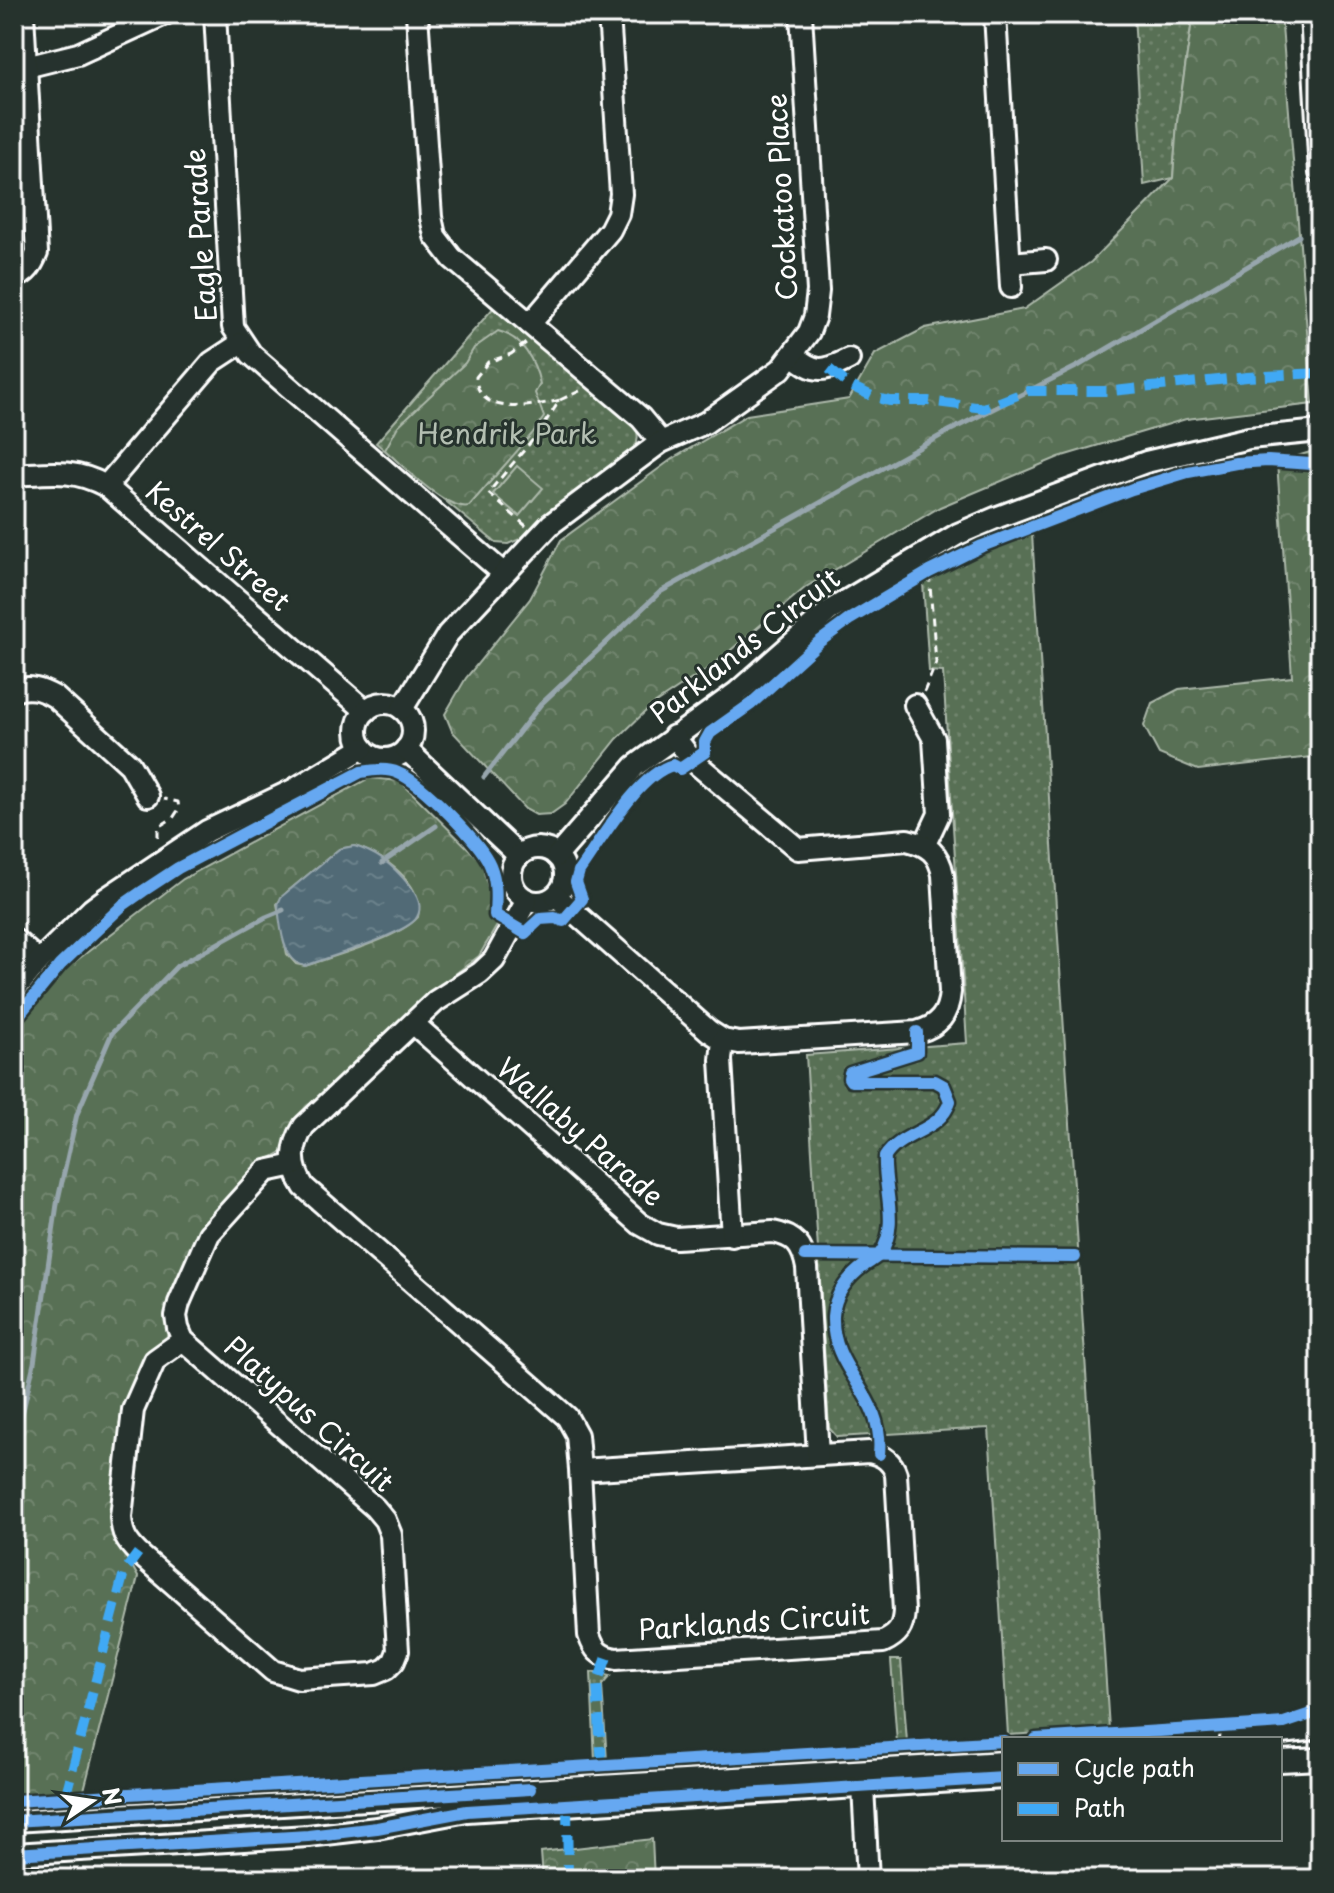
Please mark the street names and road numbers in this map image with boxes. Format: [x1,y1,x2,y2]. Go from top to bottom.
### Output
street label: Cockatoo Place [754,92,807,302]
street label: Eagle Parade [172,147,227,323]
street label: Kestrel Street [137,469,301,620]
street label: Parklands Circuit [639,557,849,733]
street label: Wallaby Parade [488,1046,674,1216]
street label: Platypus Circuit [215,1325,405,1501]
street label: Parklands Circuit [637,1591,871,1650]

